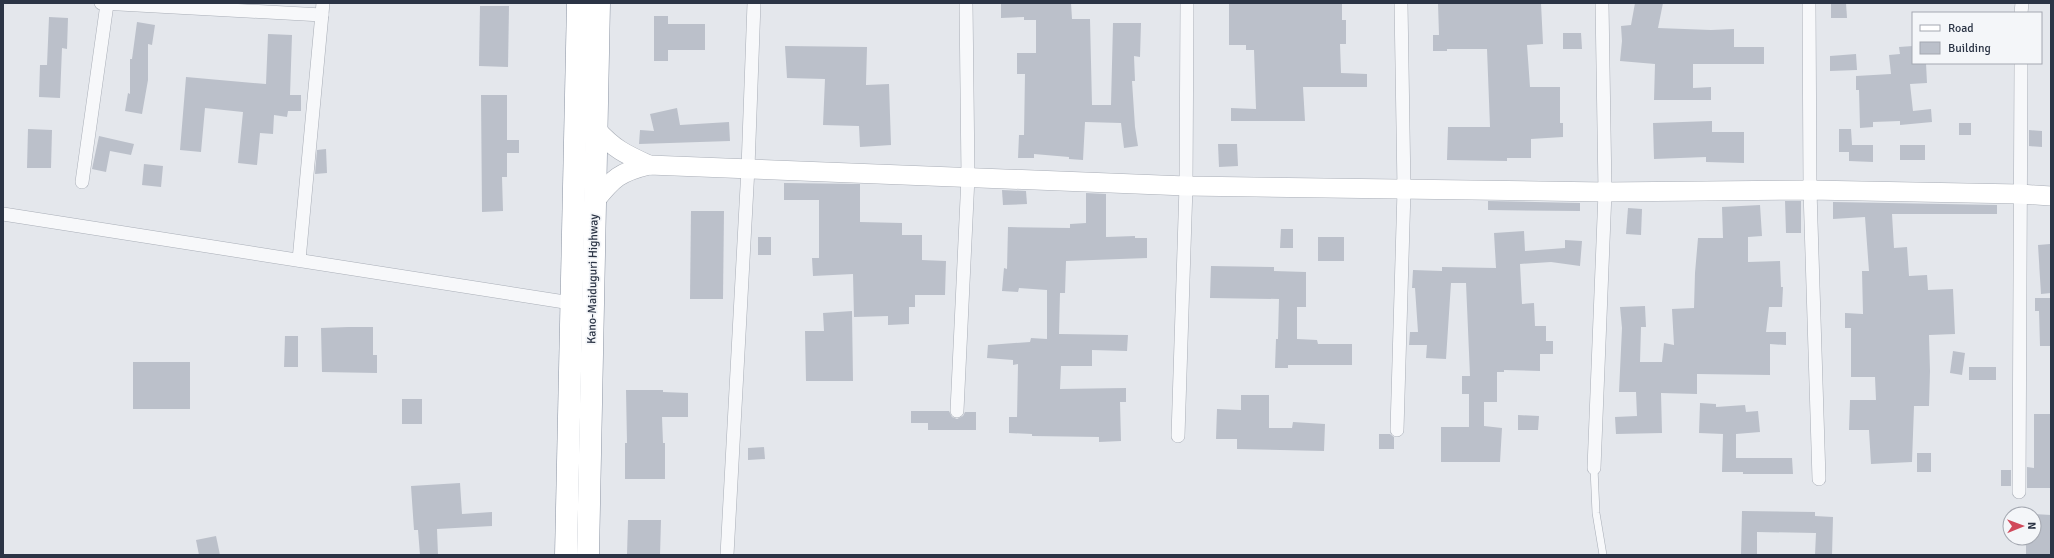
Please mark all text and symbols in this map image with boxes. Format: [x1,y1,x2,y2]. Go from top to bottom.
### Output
legend [1912,12,2042,64]
text: Road [1948,21,1974,36]
text: Building [1948,41,1991,56]
street label: Kano-Maiduguri Highway [584,214,602,344]
north arrow [2002,506,2042,546]
text: N [2025,522,2038,530]

